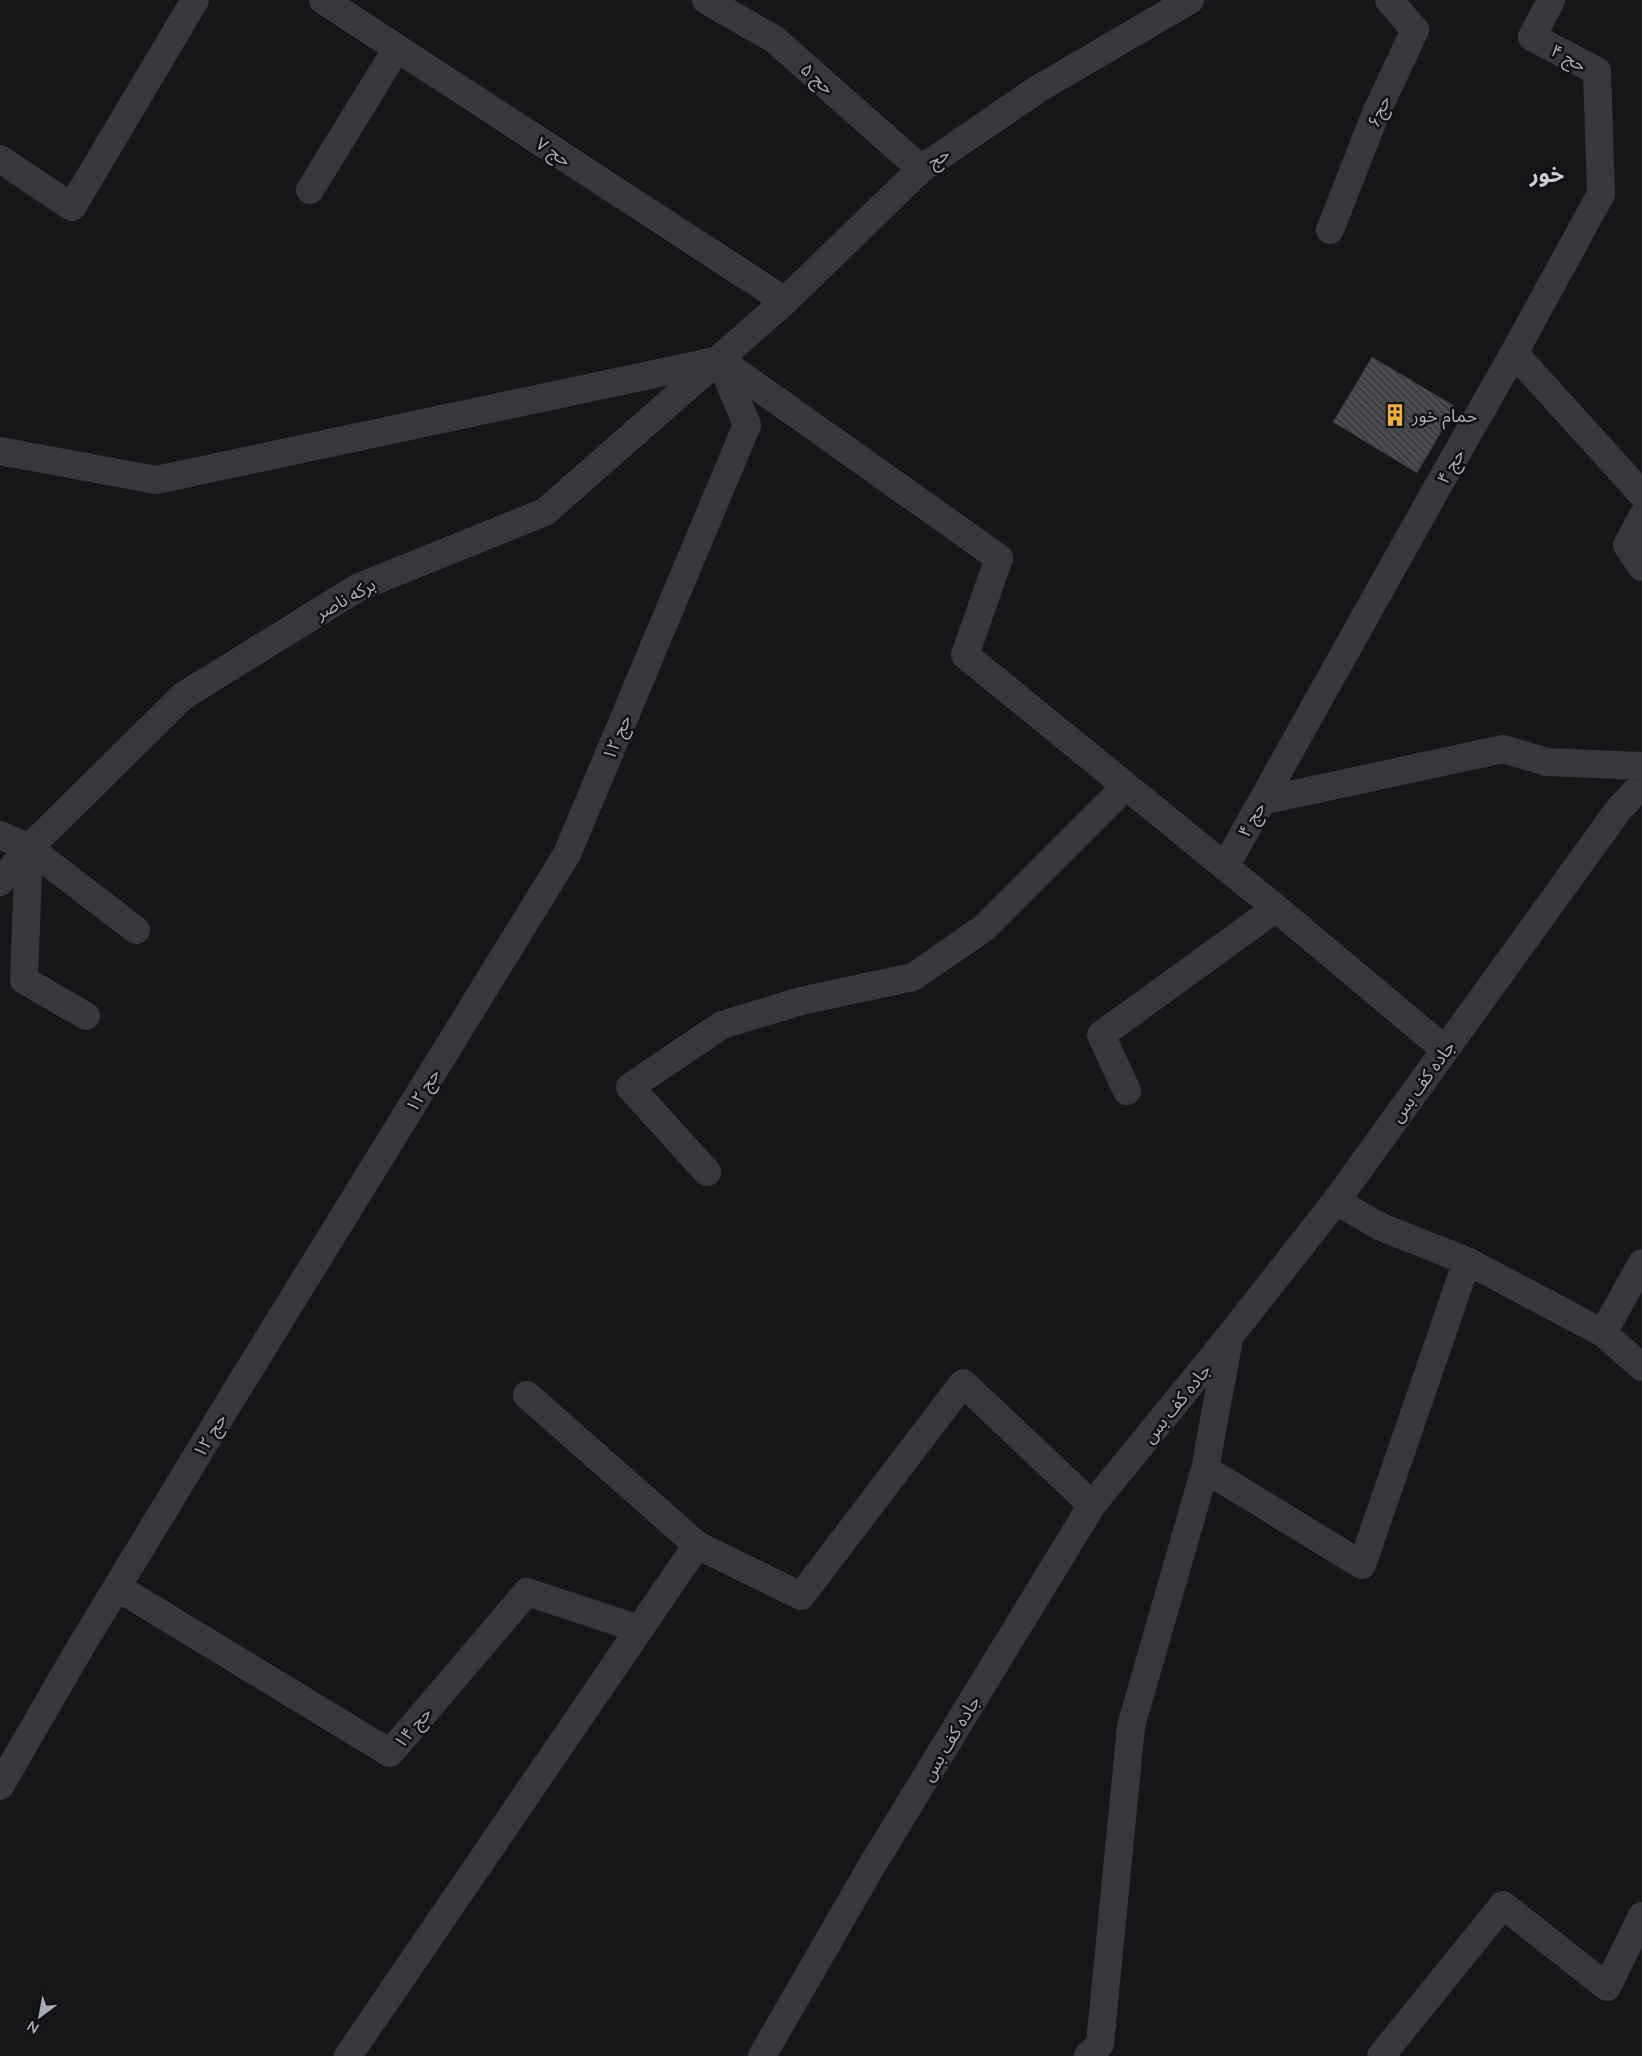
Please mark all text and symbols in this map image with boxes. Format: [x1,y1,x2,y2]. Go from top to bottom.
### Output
street label: حج ۴ [1546,39,1591,78]
street label: حج ۵ [795,57,839,101]
street label: حج۶ [1362,92,1397,131]
street label: حج ۷ [531,132,576,173]
street label: حج [923,142,955,175]
district label: خور [1529,160,1564,188]
building icon: حمام خور [1382,402,1408,428]
place label: حمام خور [1411,404,1477,430]
street label: حج ۴ [1431,444,1471,489]
street label: برکه ناصر [310,573,379,625]
street label: حج ۱۲ [597,711,638,764]
street label: حج ۴ [1232,797,1272,842]
street label: جاده کف بس [1385,1036,1460,1127]
street label: حج ۱۲ [400,1064,446,1118]
street label: جاده کف بس [1137,1359,1215,1448]
street label: حج ۱۲ [187,1409,233,1463]
street label: جاده کف بس [916,1691,985,1785]
street label: حج ۱۴ [388,1702,438,1754]
north arrow [15,1991,65,2041]
text: N [24,2017,42,2038]

